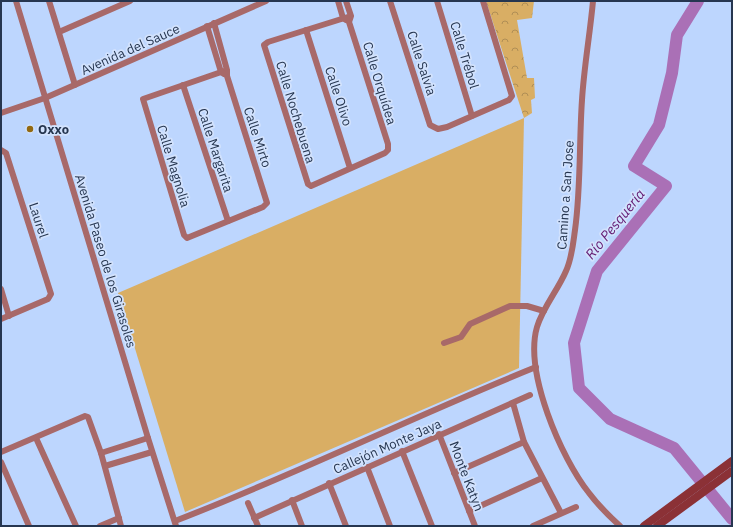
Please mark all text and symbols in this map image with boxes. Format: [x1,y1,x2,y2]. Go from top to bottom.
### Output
street label: Avenida del Sauce [78,20,182,79]
street label: Calle Trébol [446,20,483,91]
street label: Calle Salvia [403,29,440,98]
street label: Calle Orquídea [359,40,400,127]
street label: Calle Nochebuena [272,59,319,165]
street label: Calle Olivo [321,64,356,128]
street label: Calle Mirto [240,105,275,170]
street label: Calle Margarita [194,106,237,194]
place label: Oxxo [38,121,69,138]
street label: Calle Magnolia [153,123,194,209]
marker: Oxxo [25,124,35,134]
street label: Camino a San Jose [553,140,578,250]
street label: Avenida Paseo de los Girasoles [71,172,140,350]
water label: Río Pesquería [581,185,649,263]
street label: Laurel [25,200,52,240]
street label: Callejón Monte Jaya [330,415,444,478]
street label: Monte Katyn [445,439,488,513]

